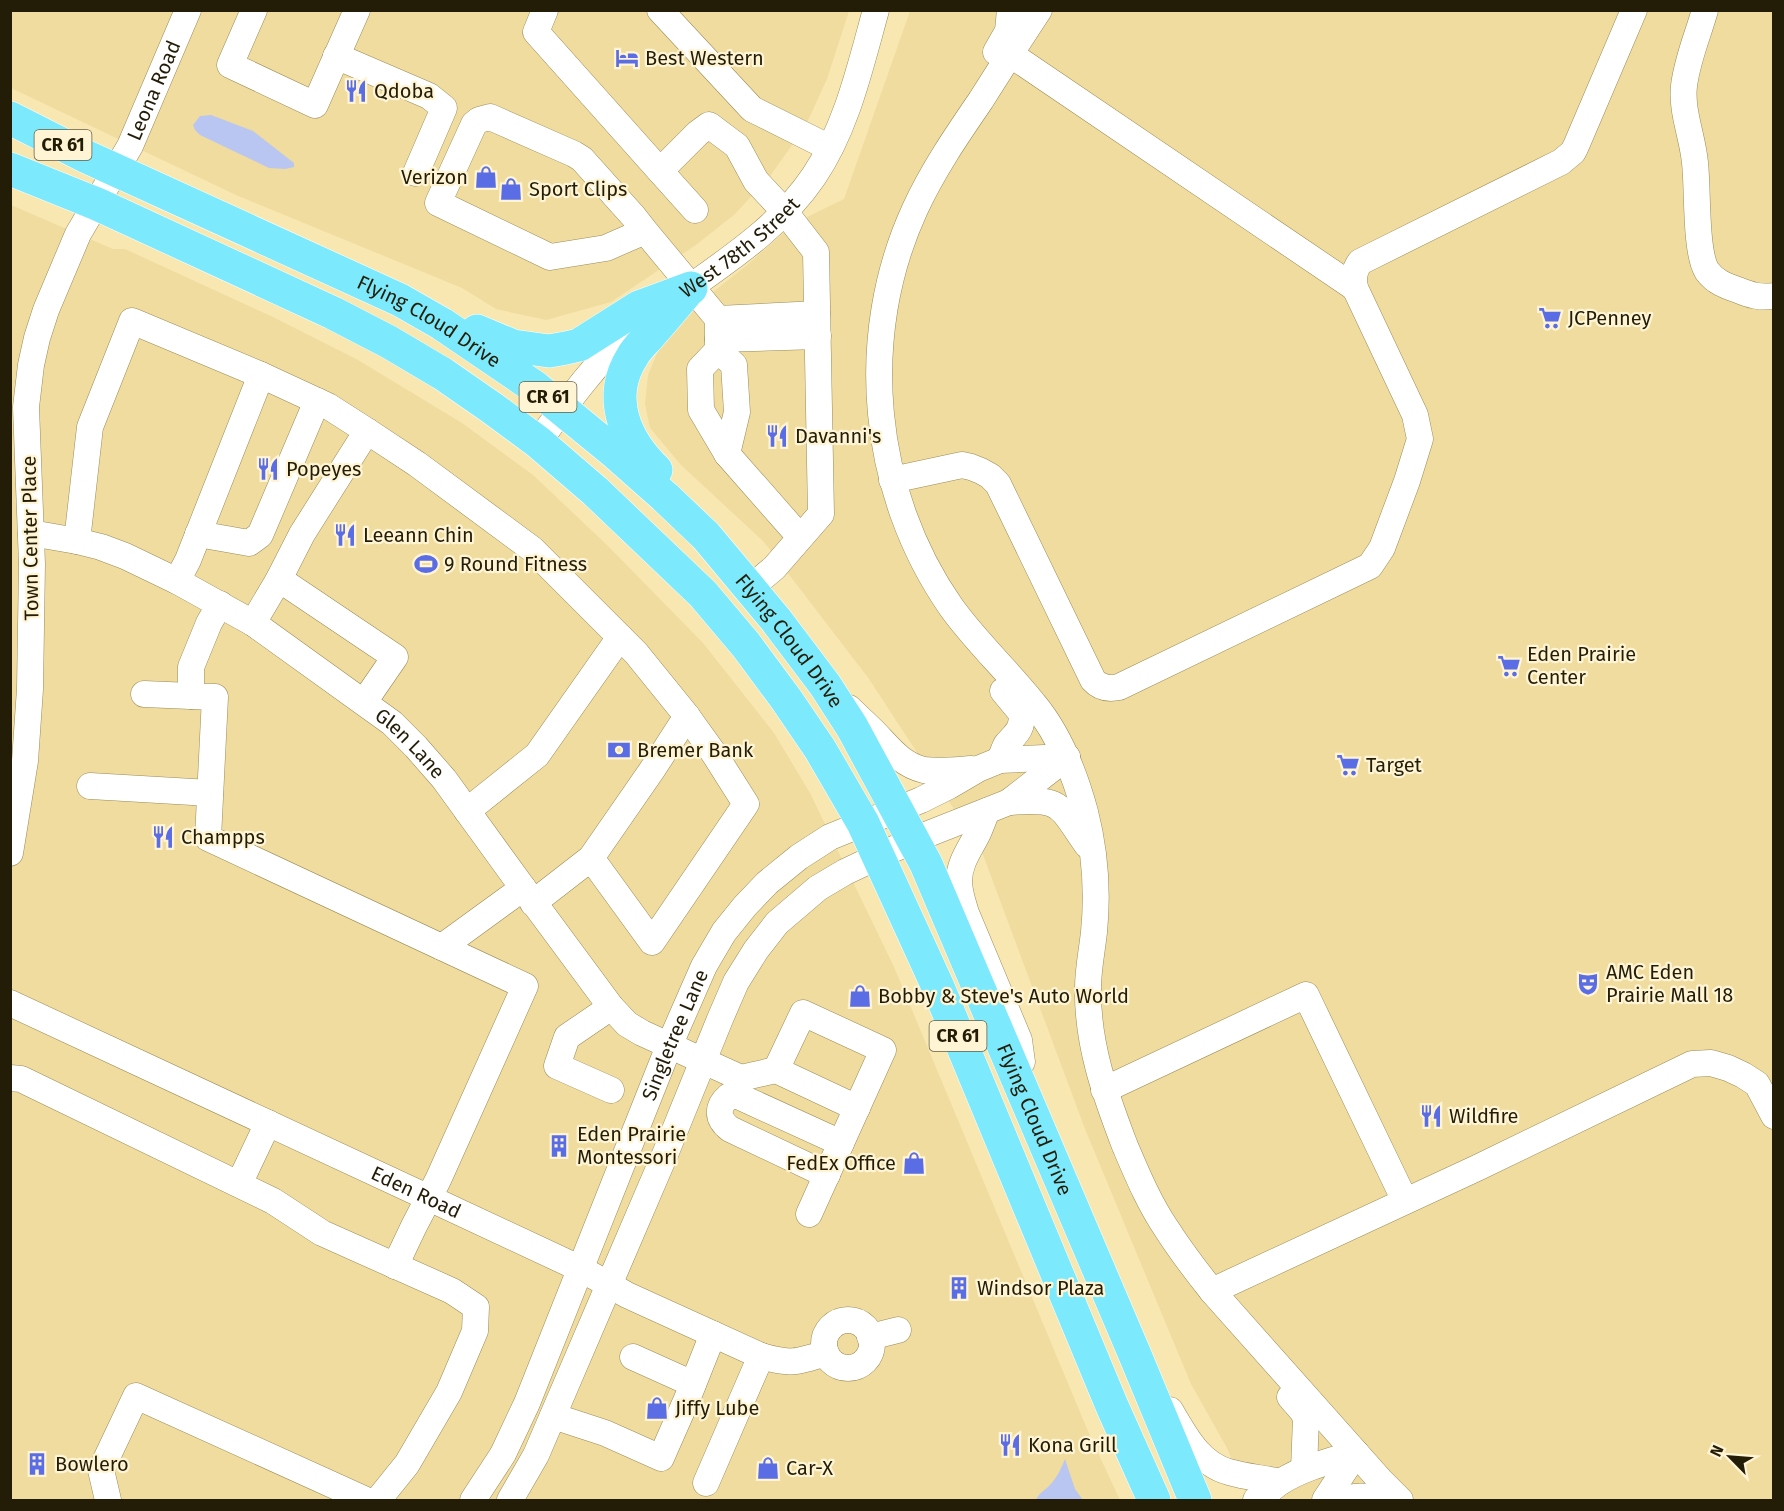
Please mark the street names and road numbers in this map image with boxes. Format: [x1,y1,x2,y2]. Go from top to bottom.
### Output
street label: Leona Road [122,37,186,144]
road number: CR 61 [34,130,92,160]
street label: West 78th Street [675,192,805,303]
street label: Flying Cloud Drive [353,270,505,372]
road number: CR 61 [520,382,576,412]
street label: Town Center Place [17,455,43,621]
street label: Flying Cloud Drive [731,569,848,712]
street label: Glen Lane [371,703,450,784]
street label: Singletree Lane [637,966,713,1104]
road number: CR 61 [930,1021,986,1051]
street label: Flying Cloud Drive [992,1040,1078,1199]
street label: Eden Road [367,1161,465,1223]

